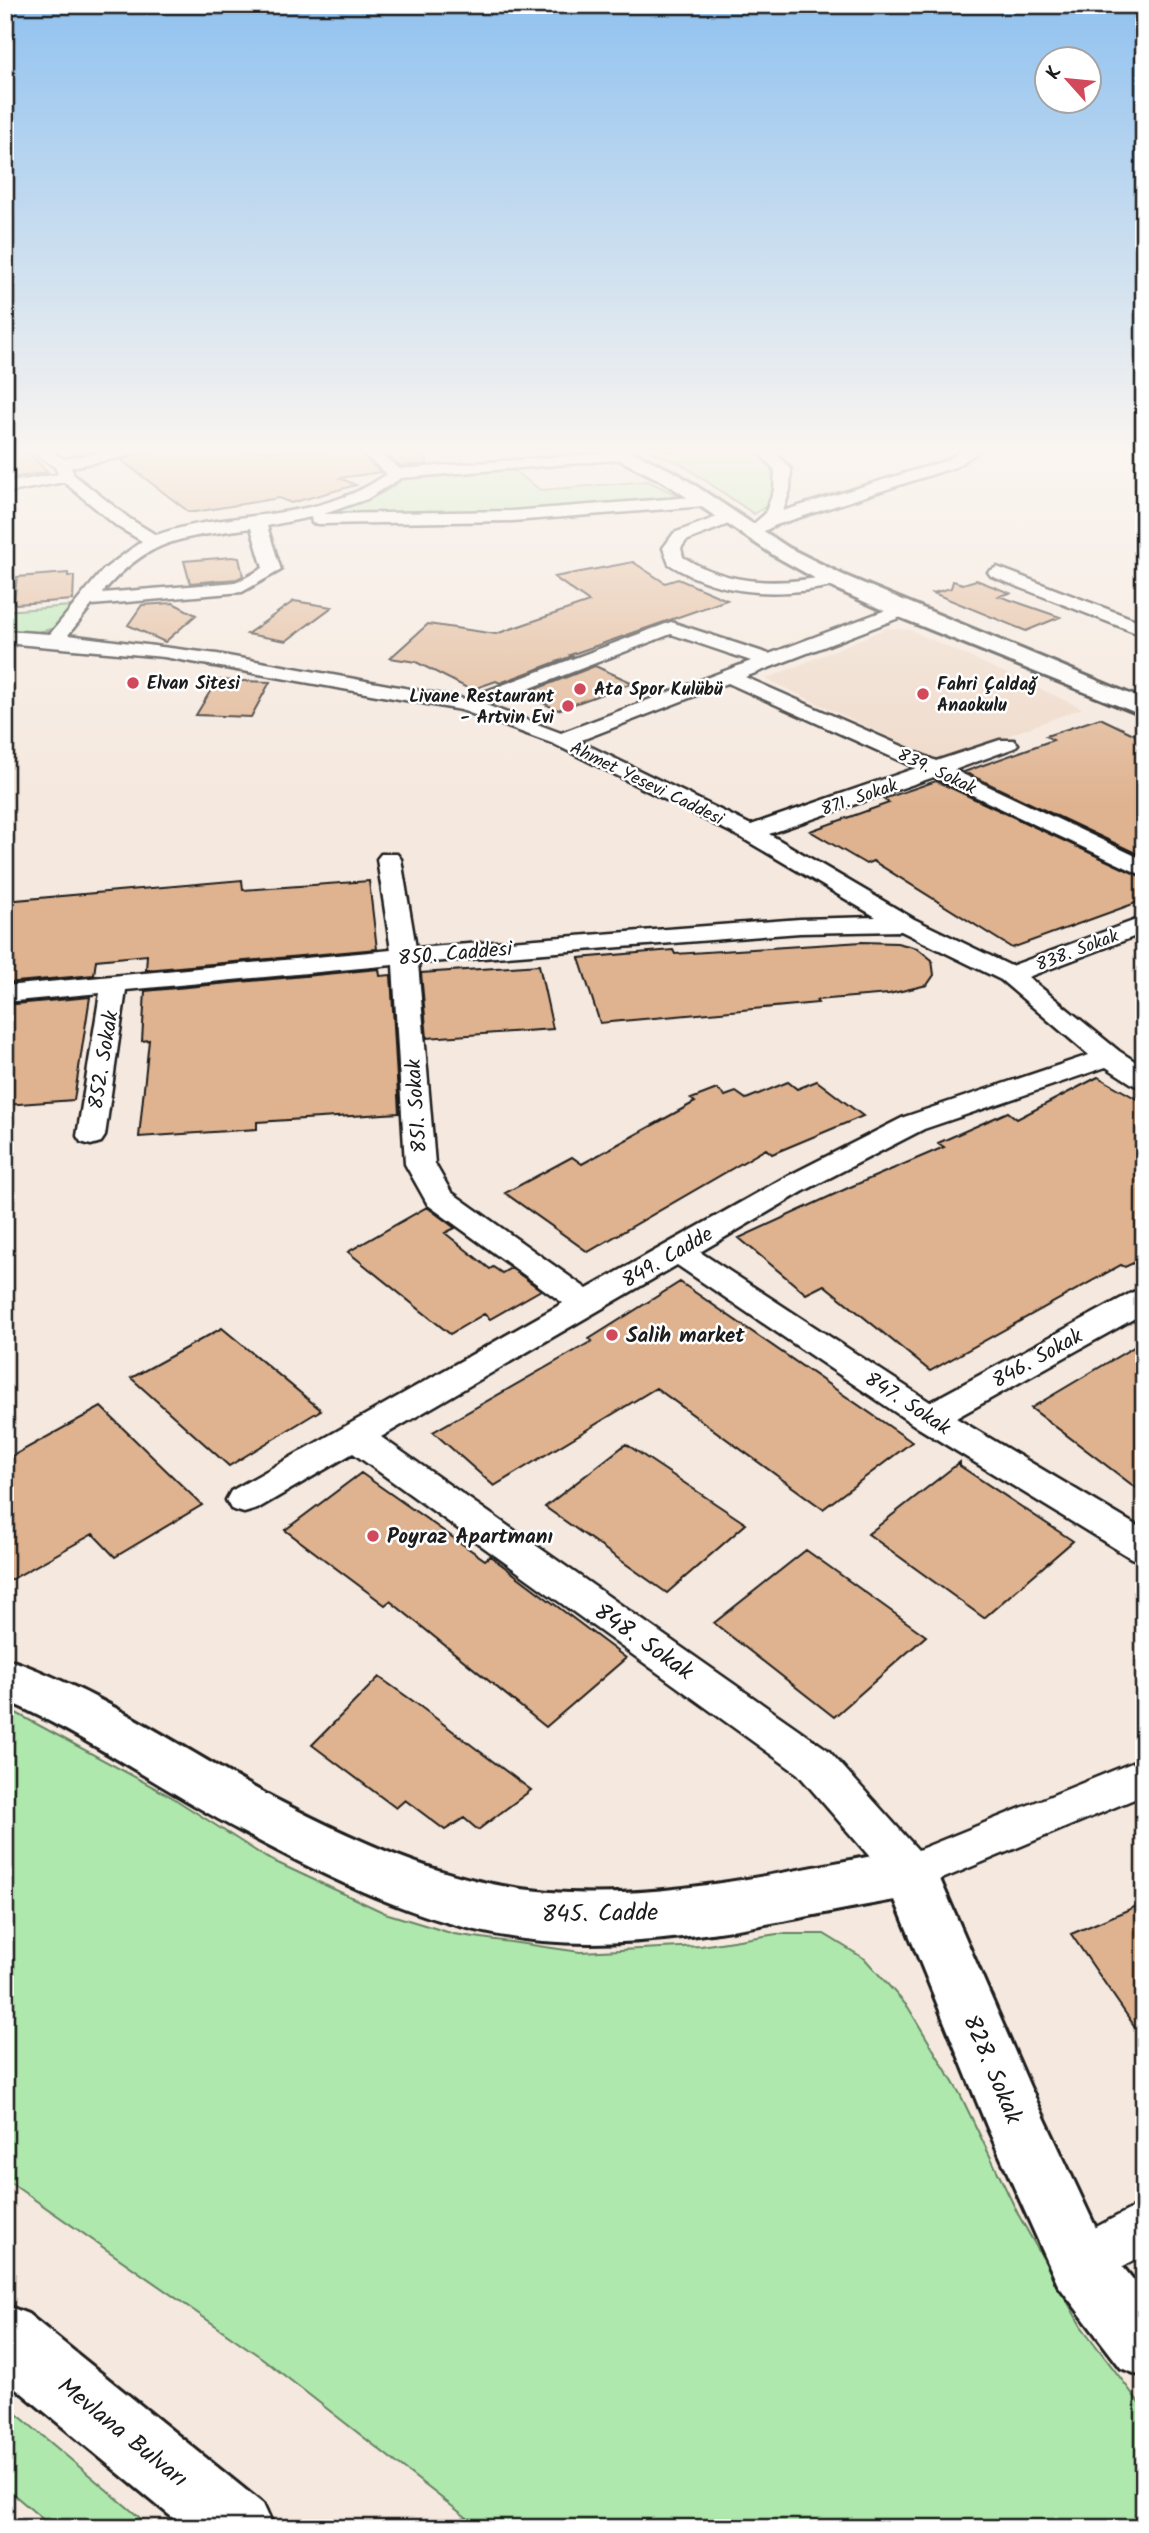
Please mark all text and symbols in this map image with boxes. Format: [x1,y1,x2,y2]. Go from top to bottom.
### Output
north arrow [1034,46,1104,116]
text: K [1039,61,1071,85]
place label: Elvan Sitesi [147,670,240,699]
place label: Fahri Çaldağ Anaokulu [937,671,1038,721]
marker: Elvan Sitesi [125,675,141,691]
place label: Ata Spor Kulübü [594,676,723,705]
marker: Ata Spor Kulübü [572,681,588,697]
place label: Livane Restaurant - Artvin Evi [409,683,555,733]
marker: Fahri Çaldağ Anaokulu [915,686,931,702]
marker: Livane Restaurant - Artvin Evi [560,698,576,714]
street label: Ahmet Yesevi Caddesi [565,735,729,834]
street label: 839. Sokak [892,741,981,804]
street label: 871. Sokak [817,772,902,825]
street label: 838. Sokak [1032,922,1124,980]
street label: 850. Caddesi [397,933,515,976]
street label: 852. Sokak [80,1008,129,1112]
street label: 851. Sokak [398,1058,437,1154]
street label: 849. Cadde [616,1219,720,1298]
place label: Salih market [626,1320,745,1353]
street label: 846. Sokak [986,1321,1089,1398]
marker: Salih market [604,1327,620,1343]
street label: 847. Sokak [857,1364,957,1445]
place label: Poyraz Apartmanı [387,1521,553,1554]
marker: Poyraz Apartmanı [365,1528,381,1544]
street label: 848. Sokak [585,1593,702,1692]
street label: 845. Cadde [542,1894,659,1935]
street label: 828. Sokak [951,2009,1032,2131]
street label: Mevlana Bulvarı [48,2368,196,2498]

